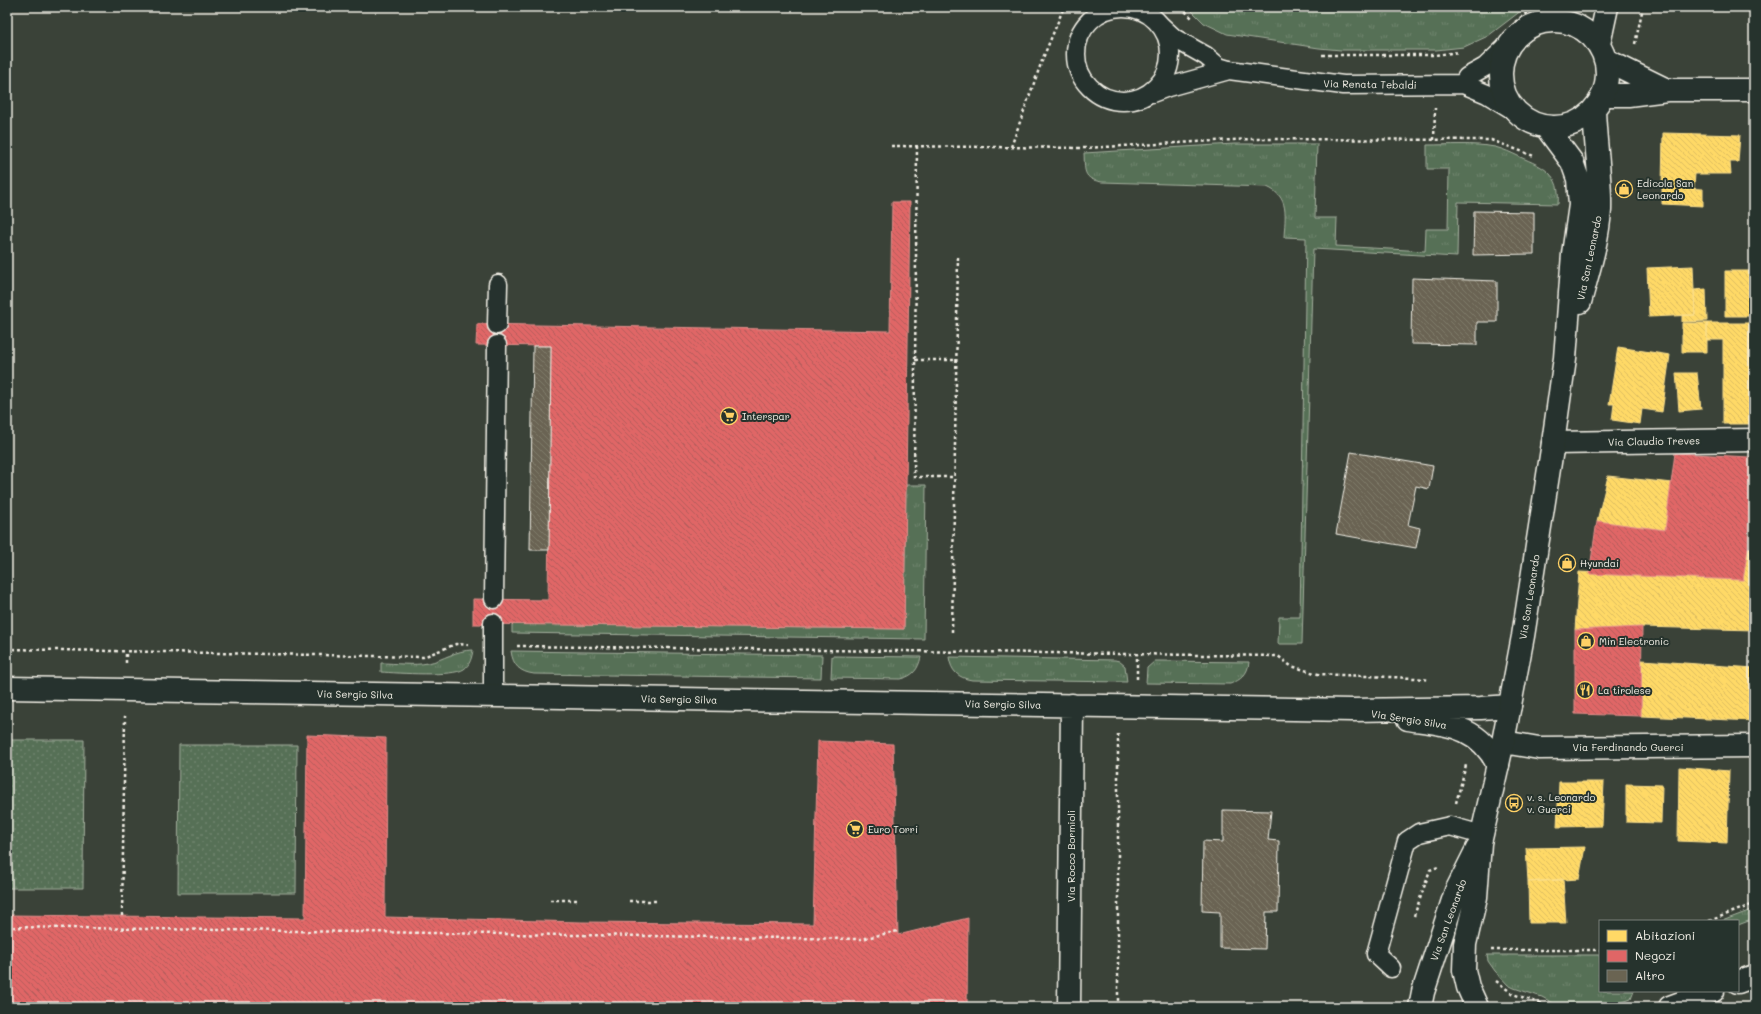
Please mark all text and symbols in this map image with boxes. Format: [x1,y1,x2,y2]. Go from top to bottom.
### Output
street label: Via Renata Tebaldi [1323,76,1417,92]
place label: Edicola San Leonardo [1637,176,1693,202]
shop icon: Edicola San Leonardo [1614,179,1634,199]
street label: Via San Leonardo [1573,214,1605,302]
supermarket icon: Interspar [719,406,739,426]
place label: Interspar [742,409,790,423]
street label: Via Claudio Treves [1608,433,1700,449]
street label: Via San Leonardo [1515,553,1543,641]
shop icon: Hyundai [1557,553,1577,573]
place label: Hyundai [1580,556,1619,570]
shop icon: Min Electronic [1576,631,1596,651]
place label: Min Electronic [1599,634,1669,648]
restaurant icon: La tirolese [1575,680,1595,700]
place label: La tirolese [1598,683,1651,697]
street label: Via Sergio Silva [317,686,393,702]
street label: Via Sergio Silva [641,691,717,707]
street label: Via Sergio Silva [965,696,1041,712]
street label: Via Sergio Silva [1370,706,1448,732]
street label: Via Ferdinando Guerci [1573,740,1683,754]
place label: v. s. Leonardo v. Guerci [1527,790,1595,816]
bus stop icon: v. s. Leonardo v. Guerci [1504,793,1524,813]
street label: Via Rocco Bormioli [1064,810,1078,902]
supermarket icon: Euro Torri [845,819,865,839]
place label: Euro Torri [868,822,918,836]
street label: Via San Leonardo [1427,877,1469,963]
legend [1599,920,1739,992]
text: Abitazioni [1635,927,1695,943]
text: Negozi [1635,947,1676,963]
text: Altro [1635,967,1665,983]

